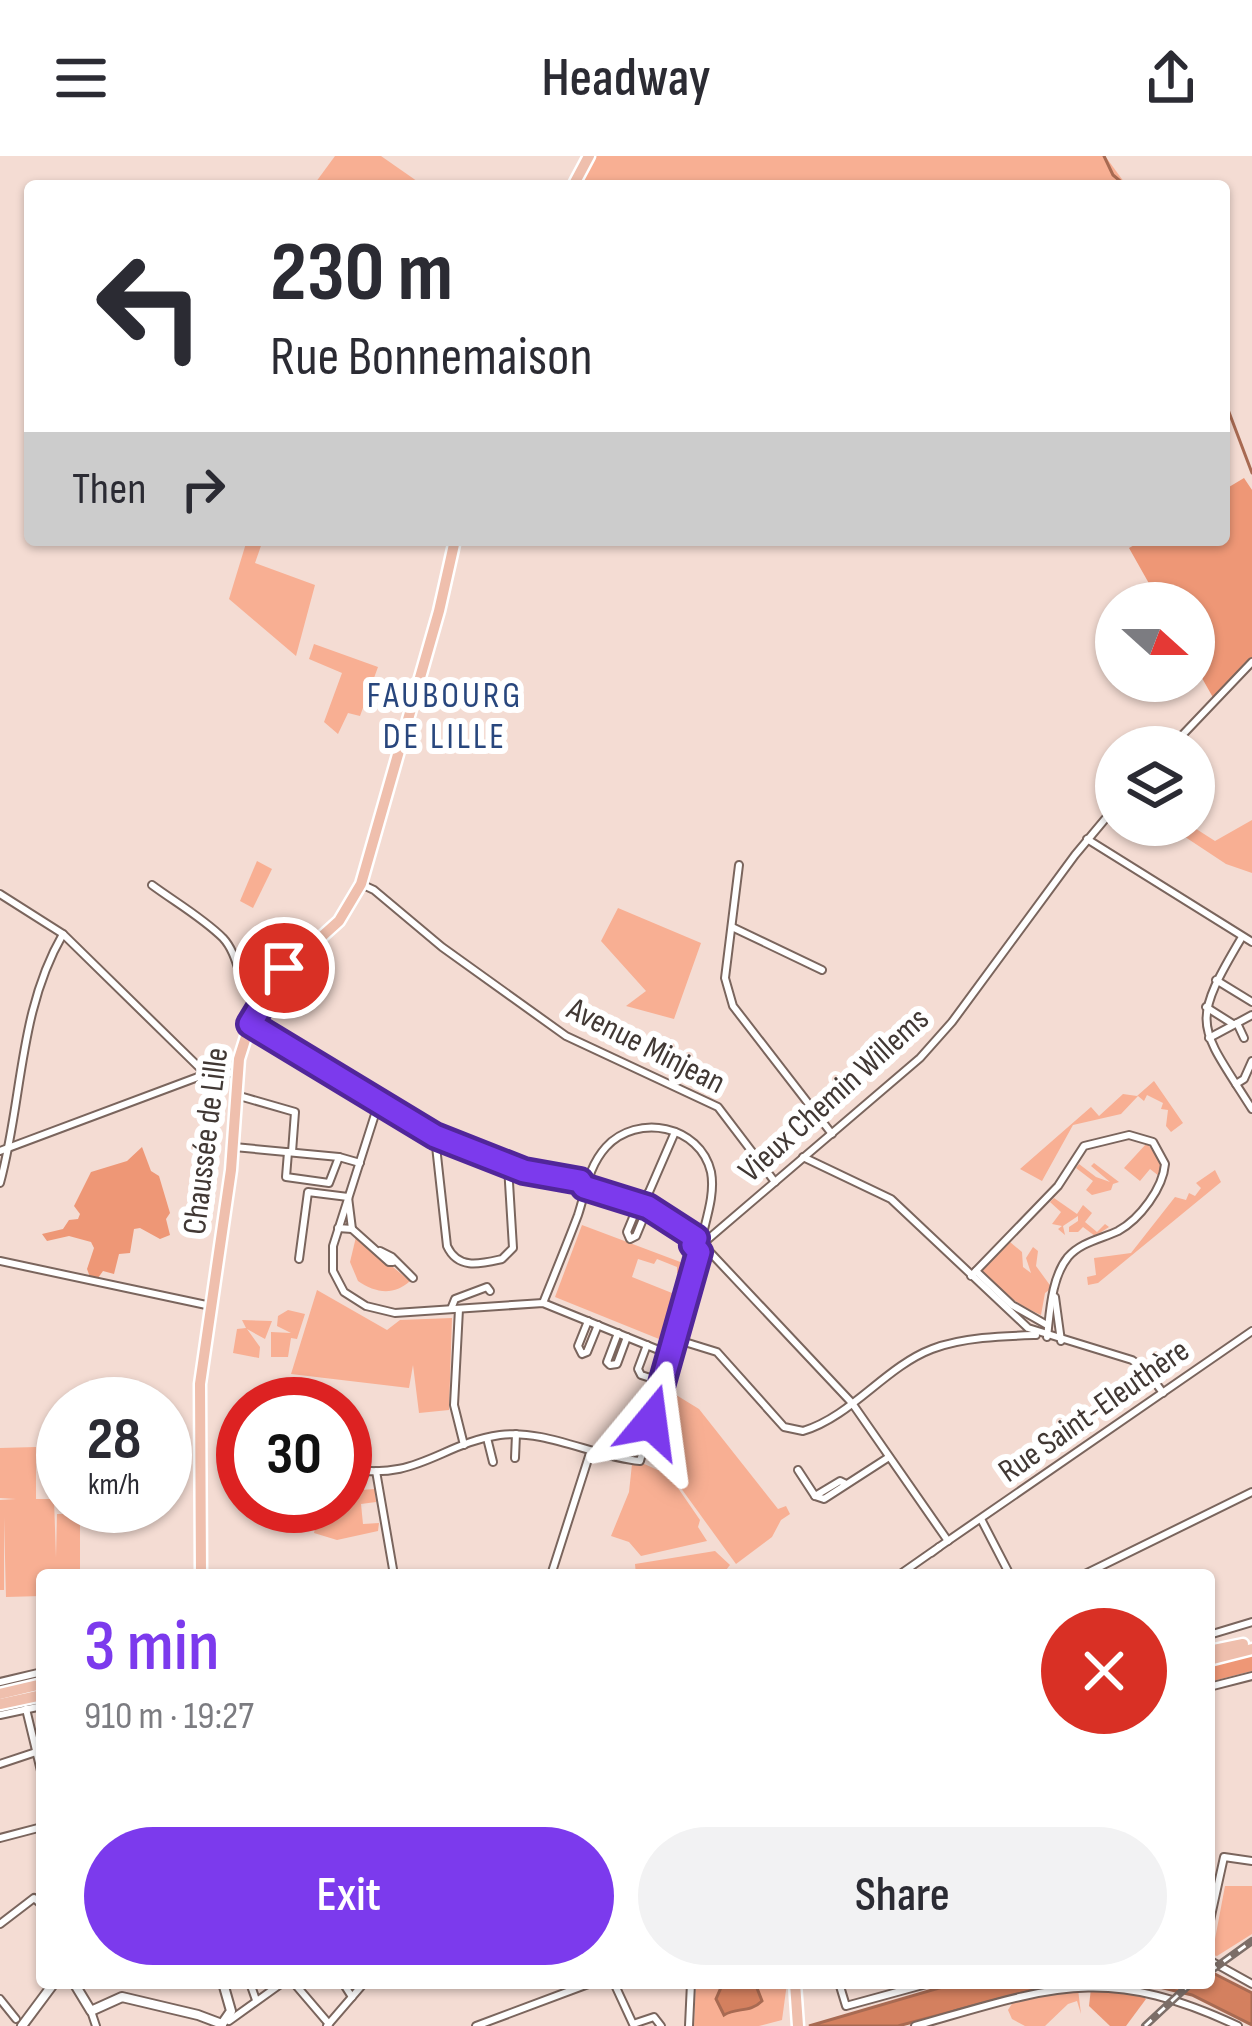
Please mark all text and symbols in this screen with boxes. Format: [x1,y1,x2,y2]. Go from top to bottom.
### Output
icon: menu [48,45,114,111]
icon: share [1138,45,1204,111]
text: Headway [541,46,711,111]
text: 230 m [270,223,453,324]
icon: left [72,228,228,384]
text: Rue Bonnemaison [270,325,593,390]
icon: right [170,456,236,522]
text: Then [72,462,146,517]
north arrow [1095,582,1215,702]
map controls [1095,582,1215,846]
district label: FAUBOURG DE LILLE [367,675,523,759]
button: layers [1095,726,1215,846]
pin [233,917,335,1019]
icon: arrive [251,935,317,1001]
street label: Avenue Minjean [559,989,732,1103]
street label: Vieux Chemin Willems [731,999,937,1191]
street label: Chaussée de Lille [175,1045,237,1237]
street label: Rue Saint-Eleuthère [991,1331,1197,1491]
position arrow [588,1359,714,1485]
speed limit sign: 30 [216,1377,372,1533]
text: 28 [87,1404,141,1476]
text: km/h [88,1467,140,1503]
text: 3 min [84,1604,219,1691]
button: close [1041,1608,1167,1734]
text: 910 m · 19:27 [84,1693,254,1740]
button: Exit [84,1827,614,1965]
button: Share [638,1827,1167,1965]

